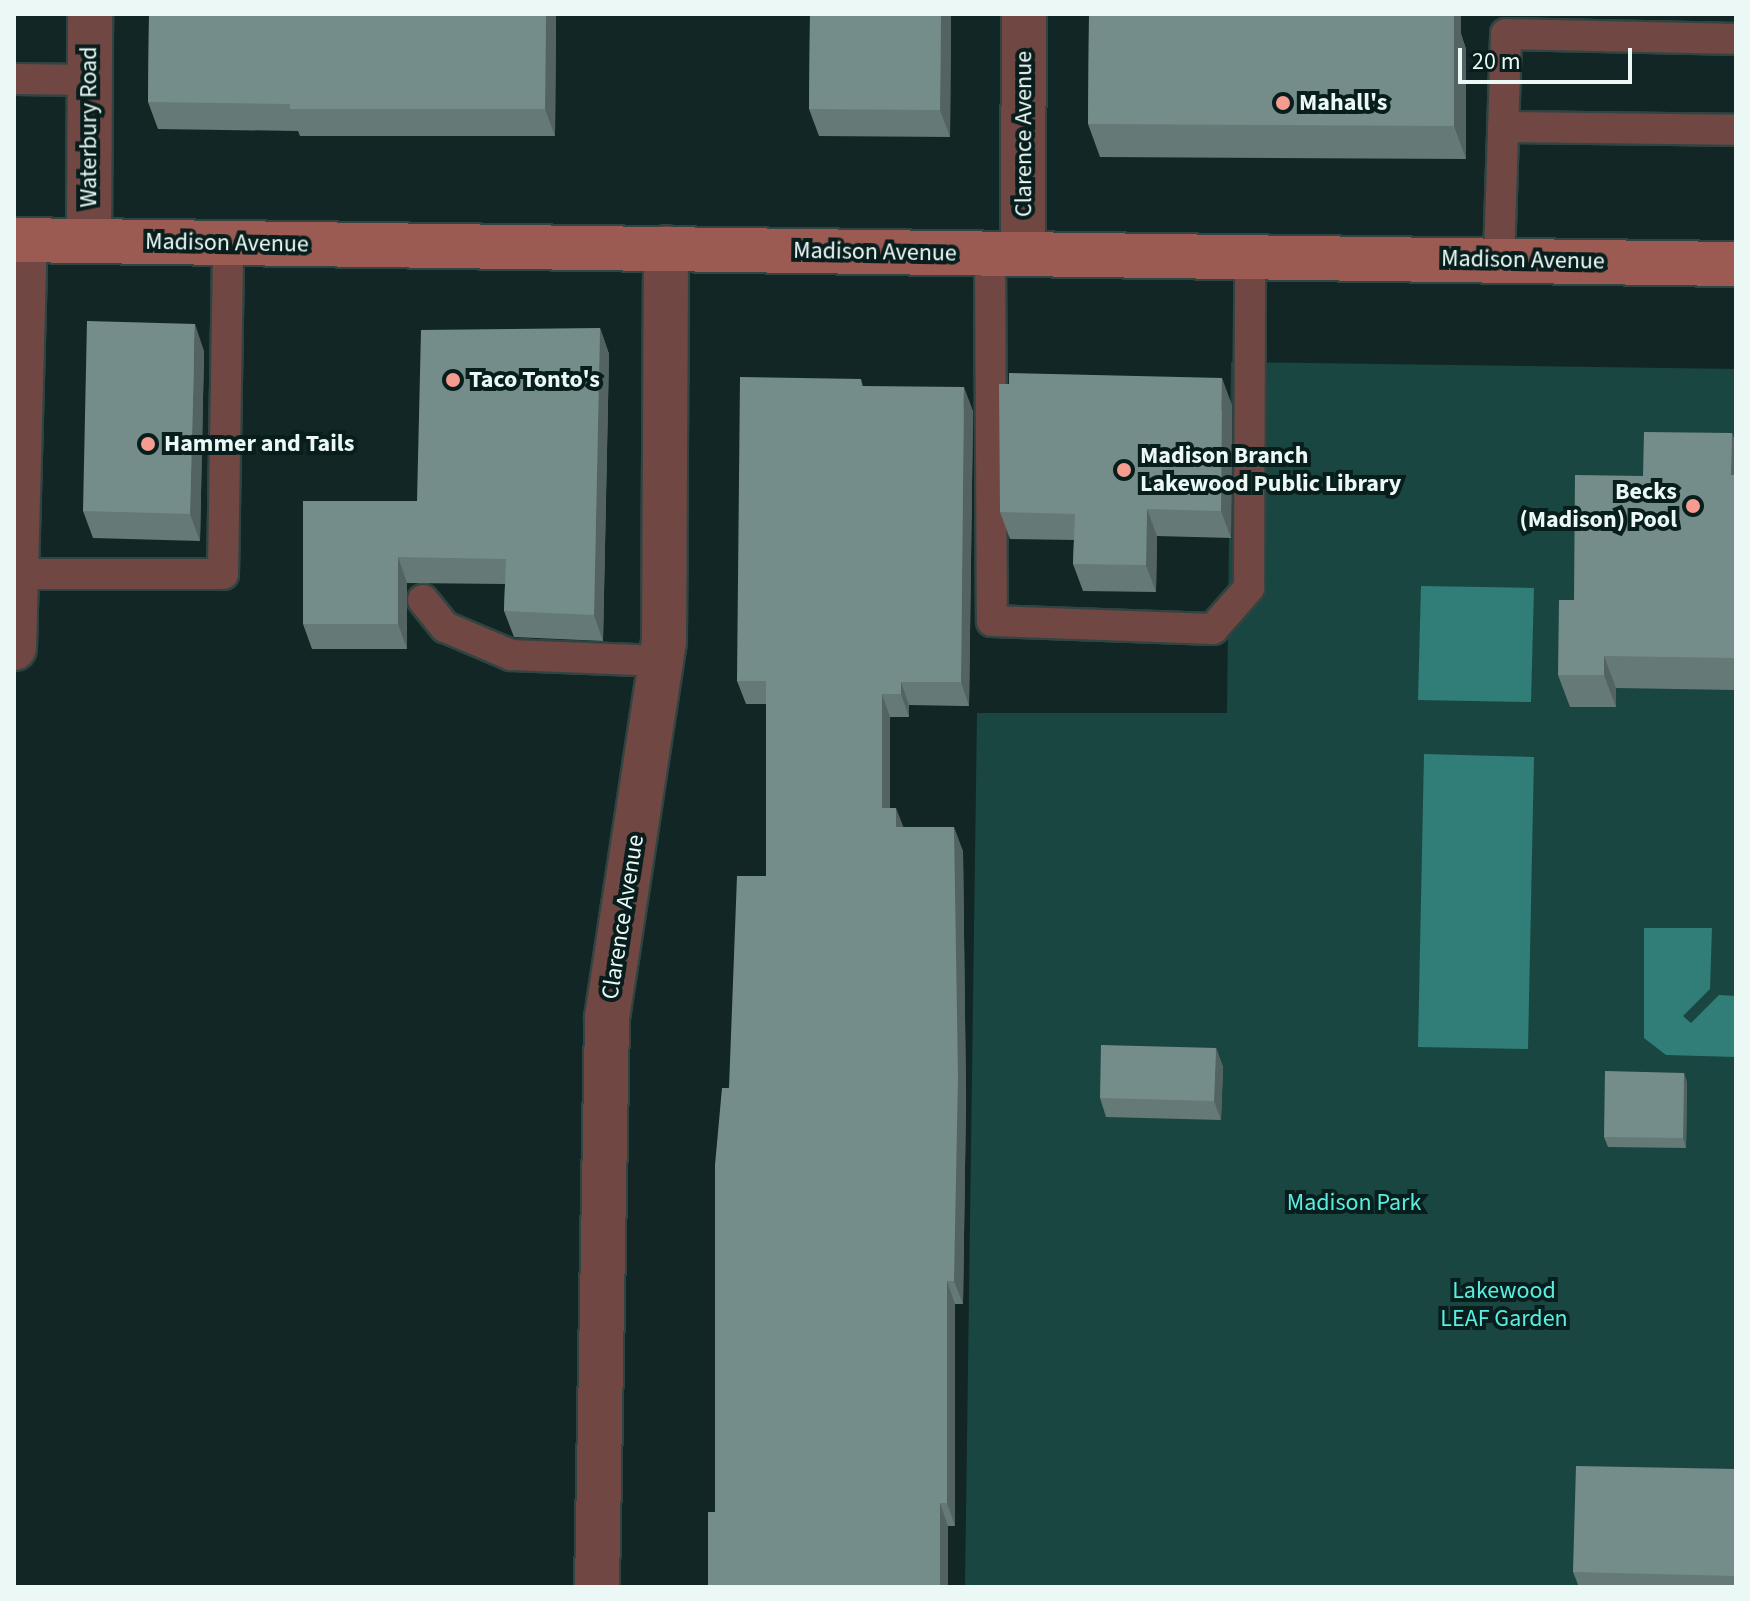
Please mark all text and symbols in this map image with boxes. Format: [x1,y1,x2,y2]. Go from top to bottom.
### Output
scale bar [1462,32,1636,82]
text: 20 m [1472,44,1521,79]
street label: Waterbury Road [75,46,103,208]
street label: Clarence Avenue [1010,51,1038,217]
place label: Mahall's [1299,89,1387,117]
marker: Mahall's [1274,94,1292,112]
street label: Madison Avenue [145,227,309,259]
street label: Madison Avenue [793,236,957,268]
street label: Madison Avenue [1441,244,1605,276]
place label: Taco Tonto's [469,366,600,394]
marker: Taco Tonto's [444,371,462,389]
place label: Hammer and Tails [164,430,354,458]
marker: Hammer and Tails [139,435,157,453]
place label: Madison Branch Lakewood Public Library [1140,442,1401,498]
marker: Madison Branch Lakewood Public Library [1115,461,1133,479]
place label: Becks (Madison) Pool [1519,478,1677,534]
marker: Becks (Madison) Pool [1684,497,1702,515]
street label: Clarence Avenue [596,833,650,1001]
park label: Madison Park [1287,1189,1421,1217]
park label: Lakewood LEAF Garden [1440,1277,1568,1333]

